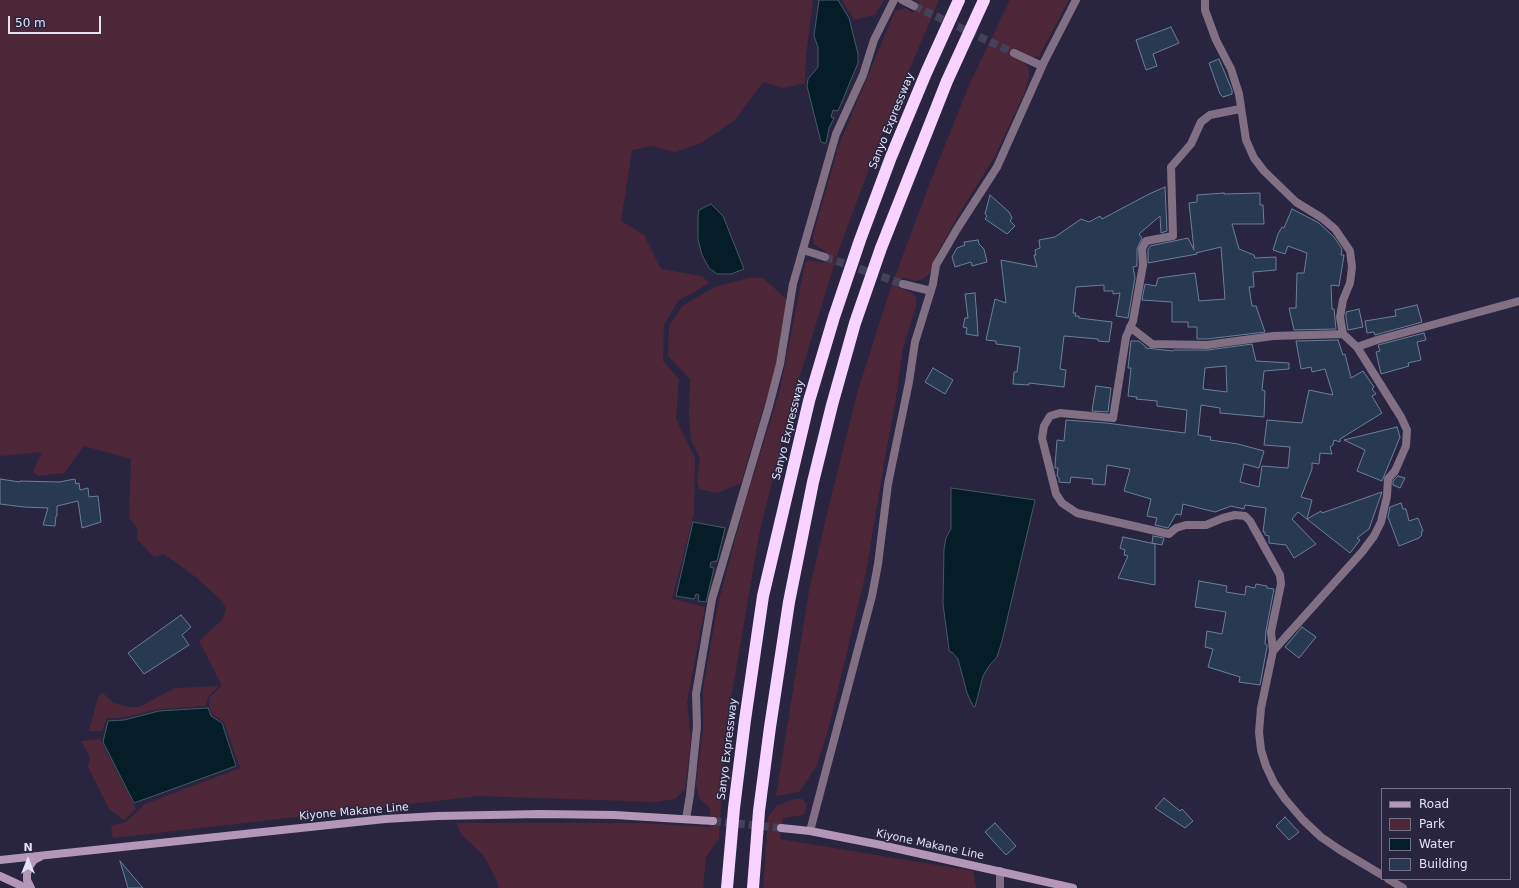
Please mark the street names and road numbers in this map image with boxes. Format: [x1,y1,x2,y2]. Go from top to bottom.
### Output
street label: Sanyo Expressway [867,71,917,171]
street label: Sanyo Expressway [770,379,808,481]
street label: Sanyo Expressway [715,697,741,801]
street label: Kiyone Makane Line [299,801,409,823]
street label: Kiyone Makane Line [875,827,985,863]

